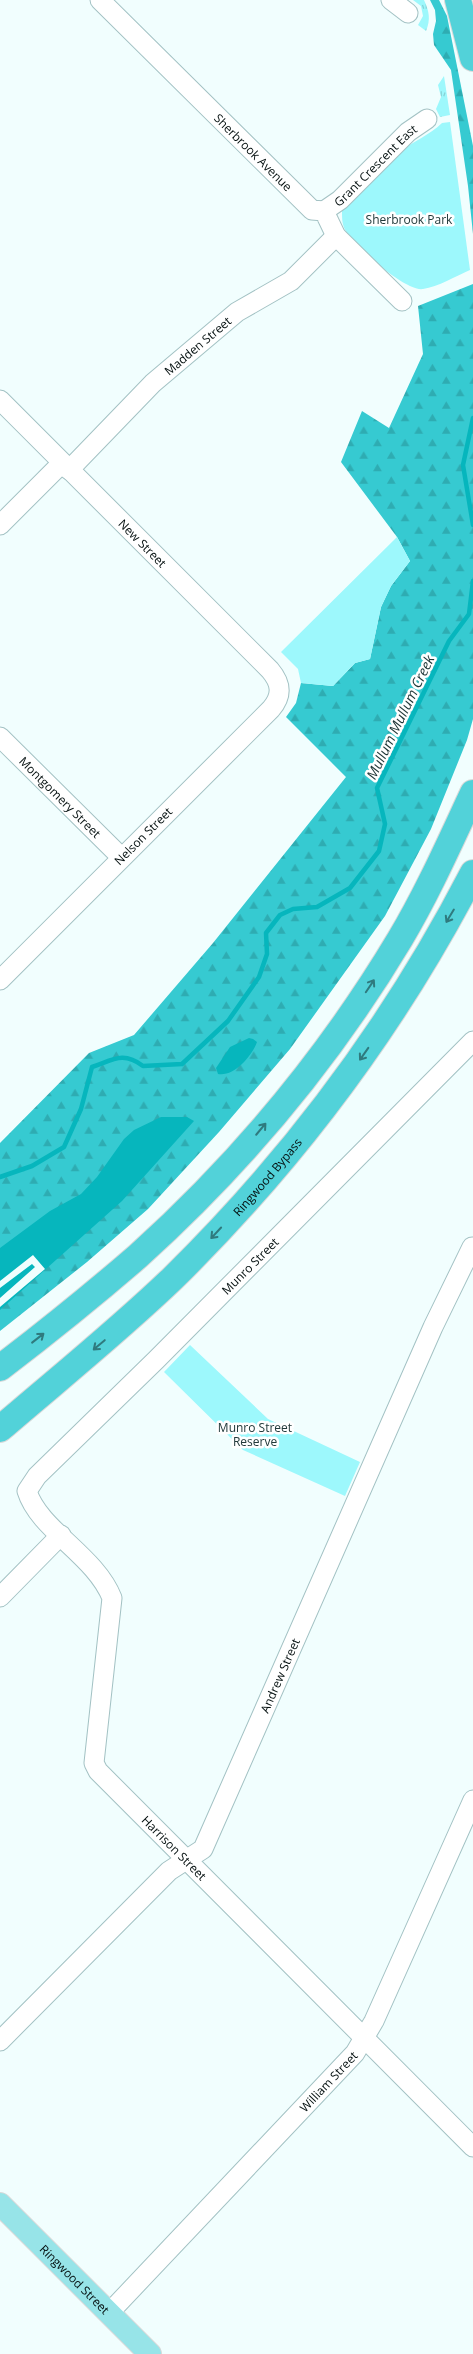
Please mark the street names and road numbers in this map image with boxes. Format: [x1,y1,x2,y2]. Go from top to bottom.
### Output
street label: Sherbrook Avenue [211,110,296,195]
street label: Grant Crescent East [330,120,420,210]
street label: Madden Street [160,312,235,379]
street label: New Street [115,515,171,571]
street label: Montgomery Street [16,752,105,841]
street label: Nelson Street [110,803,176,869]
street label: Ringwood Bypass [229,1134,305,1219]
street label: Munro Street [218,1234,282,1298]
street label: Andrew Street [256,1635,303,1715]
street label: Harrison Street [138,1811,211,1884]
street label: William Street [295,2047,361,2115]
street label: Ringwood Street [36,2240,114,2318]

